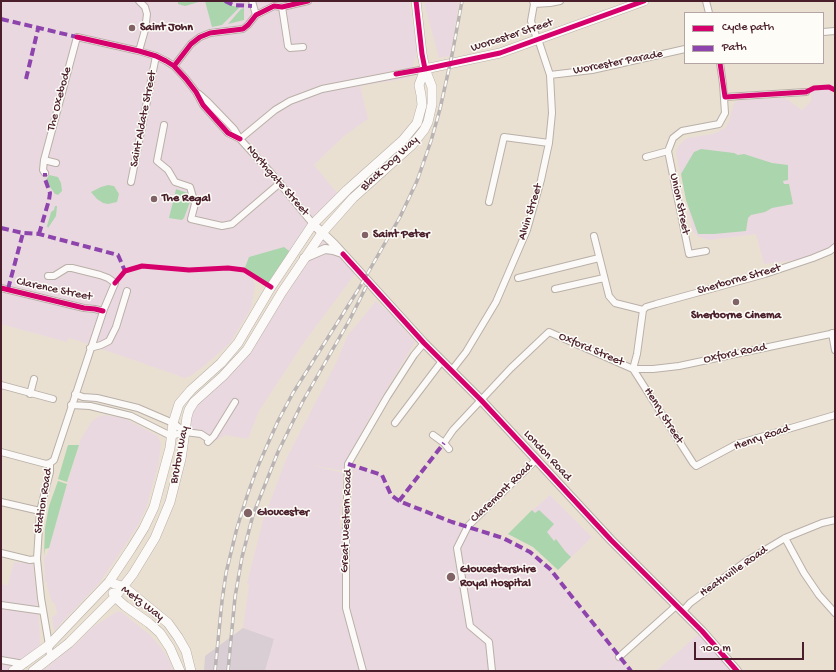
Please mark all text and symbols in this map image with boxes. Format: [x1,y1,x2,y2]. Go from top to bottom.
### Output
legend [684,12,824,64]
street label: Worcester Street [469,16,555,56]
place label: Saint John [140,21,193,35]
text: Cycle path [722,21,774,35]
marker: Saint John [127,23,137,33]
text: Path [722,41,747,55]
street label: Worcester Parade [572,47,664,79]
street label: The Oxebode [45,65,75,133]
street label: Saint Aldate Street [128,70,160,168]
street label: Black Dog Way [358,133,422,195]
street label: Northgate Street [242,143,312,219]
street label: Union Street [666,172,692,236]
street label: Alvin Street [516,182,546,242]
place label: The Regal [162,192,211,206]
marker: The Regal [149,194,159,204]
place label: Saint Peter [373,228,429,242]
marker: Saint Peter [360,230,370,240]
street label: Sherborne Street [696,261,782,299]
street label: Clarence Street [15,275,93,305]
marker: Sherborne Cinema [731,297,741,307]
place label: Sherborne Cinema [691,309,781,323]
street label: Oxford Street [556,330,626,370]
street label: Oxford Road [702,340,768,368]
street label: Henry Street [640,385,686,447]
street label: Henry Road [732,422,792,454]
street label: Bruton Way [167,425,193,485]
street label: London Road [520,428,574,484]
street label: Claremont Road [468,460,536,526]
street label: Station Road [32,467,56,535]
street label: Great Western Road [338,469,356,573]
place label: Gloucester [257,506,309,520]
marker: Gloucester [242,507,254,519]
street label: Heathville Road [697,543,771,601]
place label: Gloucestershire Royal Hospital [460,563,536,591]
marker: Gloucestershire Royal Hospital [445,571,457,583]
street label: Metz Way [118,583,166,625]
scale bar [696,634,806,660]
text: 100 m [701,642,731,656]

